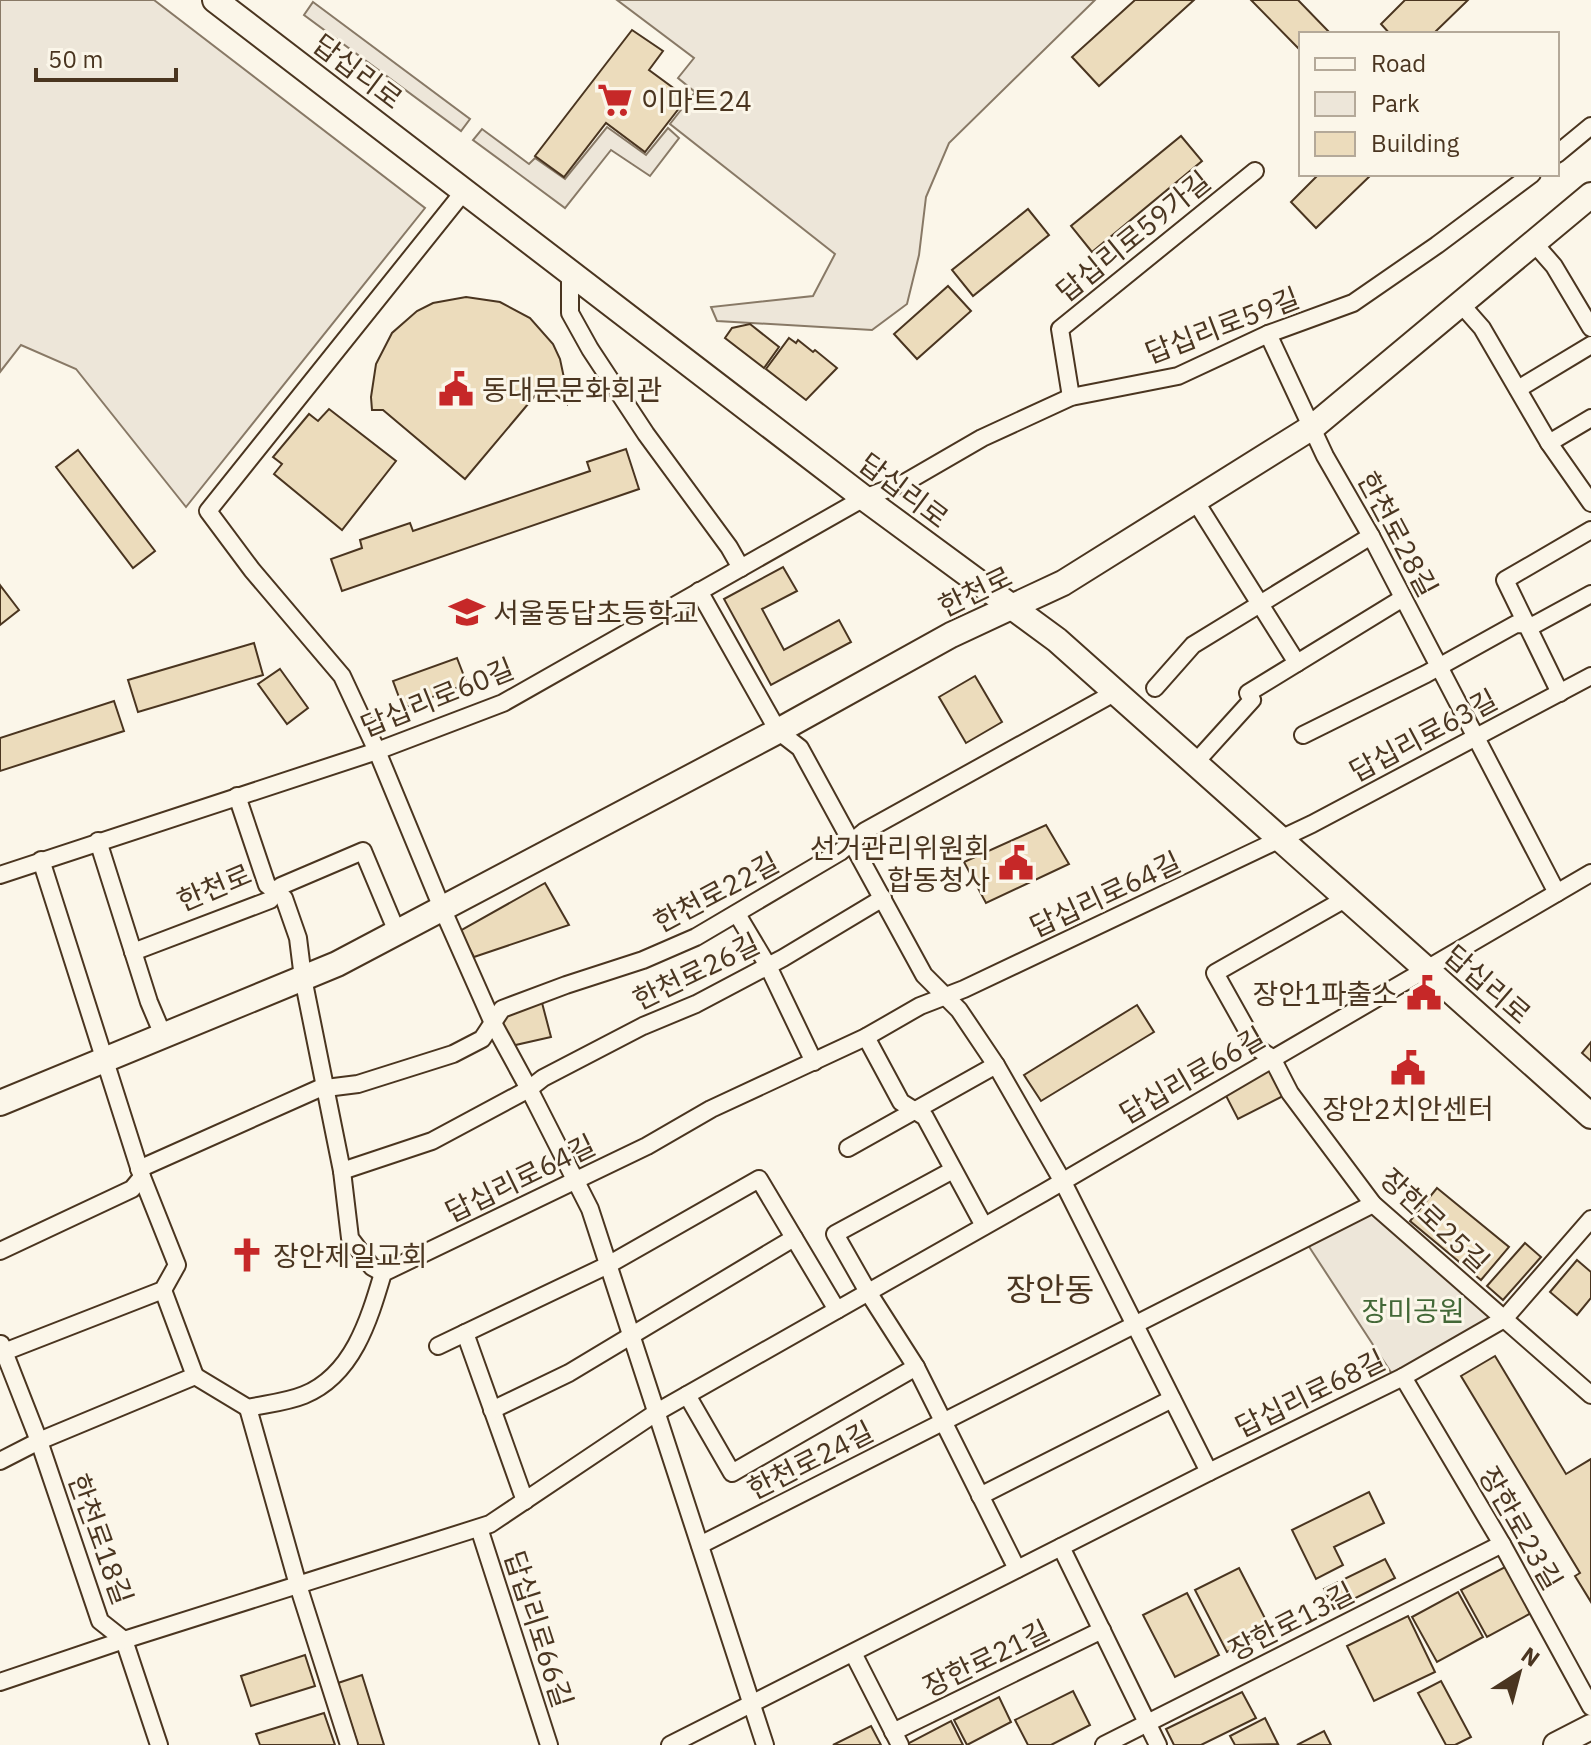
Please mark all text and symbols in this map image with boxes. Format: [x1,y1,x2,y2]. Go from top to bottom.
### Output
street label: 답십리로 [306,25,410,117]
scale bar [36,32,176,82]
legend [1299,32,1559,176]
text: 50 m [48,43,103,75]
text: Road [1371,47,1426,79]
supermarket icon: 이마트24 [596,81,634,119]
place label: 이마트24 [641,82,752,119]
text: Park [1371,87,1420,119]
text: Building [1371,127,1459,159]
street label: 답십리로59가길 [1048,162,1218,310]
street label: 답십리로59길 [1140,279,1304,371]
public building icon: 동대문문화회관 [437,370,475,408]
place label: 동대문문화회관 [482,371,662,408]
street label: 답십리로 [852,444,956,536]
street label: 한천로28길 [1350,465,1446,603]
street label: 한천로 [932,557,1018,625]
school or university icon: 서울동답초등학교 [448,593,486,631]
place label: 서울동답초등학교 [493,594,699,631]
street label: 답십리로60길 [355,649,519,745]
street label: 답십리로63길 [1343,681,1503,789]
place label: 선거관리위원회 합동청사 [810,829,990,898]
street label: 답십리로64길 [1024,843,1186,945]
street label: 한천로22길 [647,844,785,940]
public building icon: 선거관리위원회 합동청사 [997,844,1035,882]
street label: 한천로 [171,855,257,919]
street label: 한천로26길 [626,924,766,1018]
street label: 답십리로 [1437,936,1539,1032]
public building icon: 장안1파출소 [1405,974,1443,1012]
place label: 장안1파출소 [1252,975,1398,1012]
street label: 답십리로66길 [1112,1018,1272,1132]
public building icon: 장안2치안센터 [1389,1049,1427,1087]
place label: 장안2치안센터 [1322,1090,1494,1127]
street label: 답십리로64길 [439,1126,601,1230]
street label: 장한로25길 [1372,1160,1498,1280]
church icon: 장안제일교회 [228,1236,266,1274]
place label: 장안제일교회 [273,1237,428,1274]
district label: 장안동 [1006,1268,1094,1310]
park label: 장미공원 [1361,1292,1465,1329]
street label: 답십리로68길 [1229,1341,1391,1445]
street label: 한천로24길 [741,1412,879,1508]
street label: 장한로23길 [1471,1460,1571,1596]
street label: 한천로18길 [60,1468,142,1610]
street label: 답십리로66길 [496,1546,582,1712]
street label: 장한로13길 [1222,1573,1360,1669]
street label: 장한로21길 [916,1611,1056,1705]
north arrow [1479,1633,1559,1713]
text: N [1516,1640,1546,1673]

